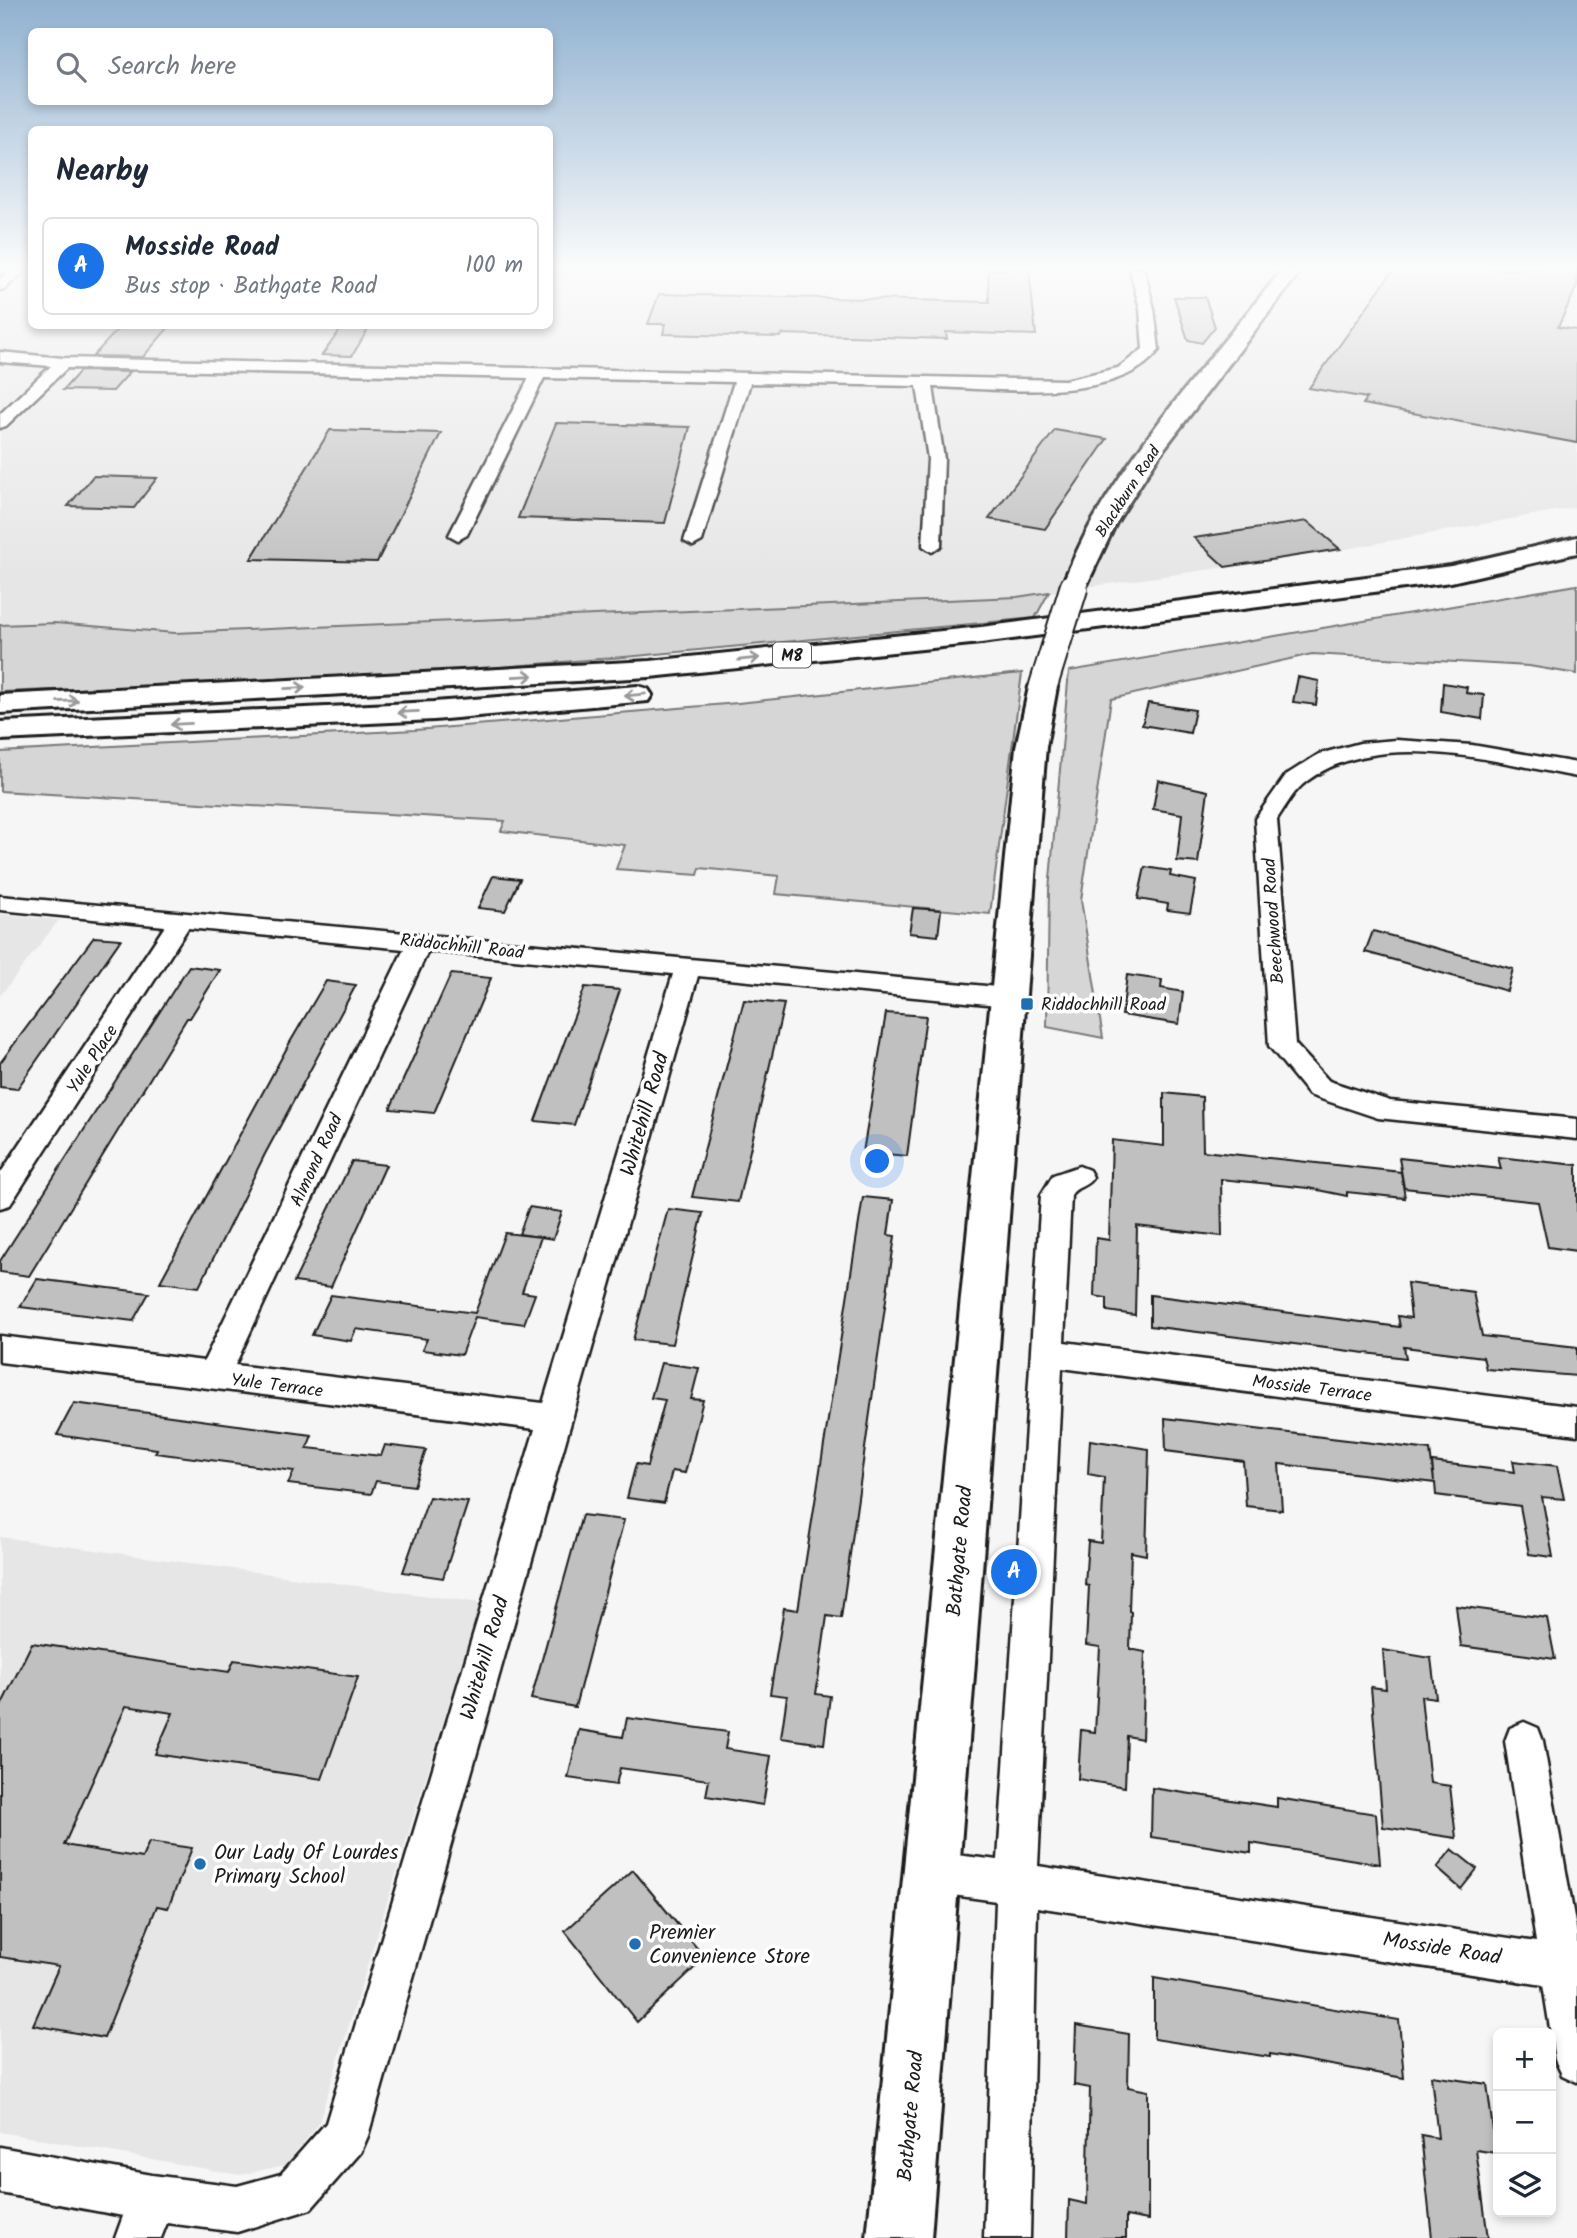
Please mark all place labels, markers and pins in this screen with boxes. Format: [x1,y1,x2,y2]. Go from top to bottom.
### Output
place label: Riddochhill Road [1041,991,1167,1020]
marker: Riddochhill Road [1019,996,1035,1012]
pin: A [991,1546,1037,1598]
place label: Our Lady Of Lourdes Primary School [214,1837,399,1894]
marker: Our Lady Of Lourdes Primary School [192,1856,208,1872]
place label: Premier Convenience Store [649,1917,810,1974]
marker: Premier Convenience Store [627,1936,643,1952]

